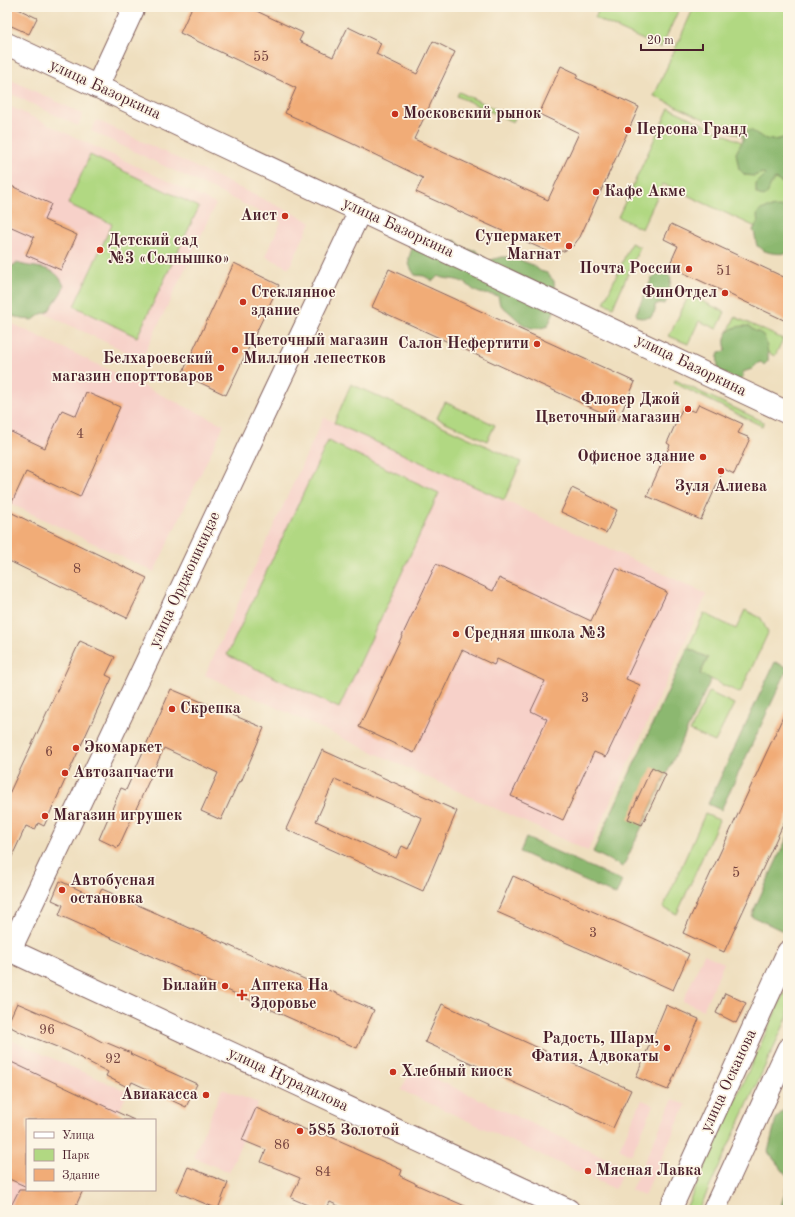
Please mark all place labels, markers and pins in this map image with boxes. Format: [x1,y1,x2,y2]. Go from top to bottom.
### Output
place label: Московский рынок [403,106,542,122]
marker: Московский рынок [390,109,400,119]
place label: Персона Гранд [636,122,747,138]
marker: Персона Гранд [623,125,633,135]
place label: Кафе Акме [604,184,686,200]
marker: Кафе Акме [591,187,601,197]
place label: Аист [241,208,277,224]
marker: Аист [280,211,290,221]
place label: Супермакет Магнат [475,229,561,263]
place label: Детский сад №3 «Солнышко» [108,233,230,267]
marker: Супермакет Магнат [564,241,574,251]
marker: Детский сад №3 «Солнышко» [95,245,105,255]
place label: Почта России [579,261,681,277]
marker: Почта России [684,264,694,274]
place label: Стеклянное здание [251,285,336,319]
place label: ФинОтдел [642,285,717,301]
marker: ФинОтдел [720,288,730,298]
marker: Стеклянное здание [238,297,248,307]
place label: Цветочный магазин Миллион лепестков [243,333,388,367]
place label: Салон Нефертити [398,336,529,352]
marker: Салон Нефертити [532,339,542,349]
marker: Цветочный магазин Миллион лепестков [230,345,240,355]
place label: Белхароевский магазин спорттоваров [52,351,213,385]
marker: Белхароевский магазин спорттоваров [216,363,226,373]
place label: Фловер Джой Цветочный магазин [535,392,680,426]
marker: Фловер Джой Цветочный магазин [683,404,693,414]
place label: Офисное здание [577,449,695,465]
marker: Офисное здание [698,452,708,462]
marker: Зуля Алиева [716,466,726,476]
place label: Зуля Алиева [675,479,767,495]
place label: Средняя школа №3 [464,626,606,642]
marker: Средняя школа №3 [451,629,461,639]
place label: Скрепка [180,701,241,717]
marker: Скрепка [167,704,177,714]
place label: Экомаркет [84,740,162,756]
marker: Экомаркет [71,743,81,753]
place label: Автозапчасти [73,765,174,781]
marker: Автозапчасти [60,768,70,778]
place label: Магазин игрушек [53,808,183,824]
marker: Магазин игрушек [40,811,50,821]
place label: Автобусная остановка [70,873,155,907]
marker: Автобусная остановка [57,885,67,895]
place label: Билайн [162,978,217,994]
place label: Аптека На Здоровье [250,978,329,1012]
marker: Билайн [220,981,230,991]
marker: Аптека На Здоровье [237,990,247,1000]
place label: Радость, Шарм, Фатия, Адвокаты [531,1031,659,1065]
marker: Радость, Шарм, Фатия, Адвокаты [662,1043,672,1053]
place label: Хлебный киоск [401,1064,513,1080]
marker: Хлебный киоск [388,1067,398,1077]
place label: Авиакасса [121,1087,198,1103]
marker: Авиакасса [201,1090,211,1100]
place label: 585 Золотой [308,1123,400,1139]
marker: 585 Золотой [295,1126,305,1136]
place label: Мясная Лавка [596,1163,702,1179]
marker: Мясная Лавка [583,1166,593,1176]

